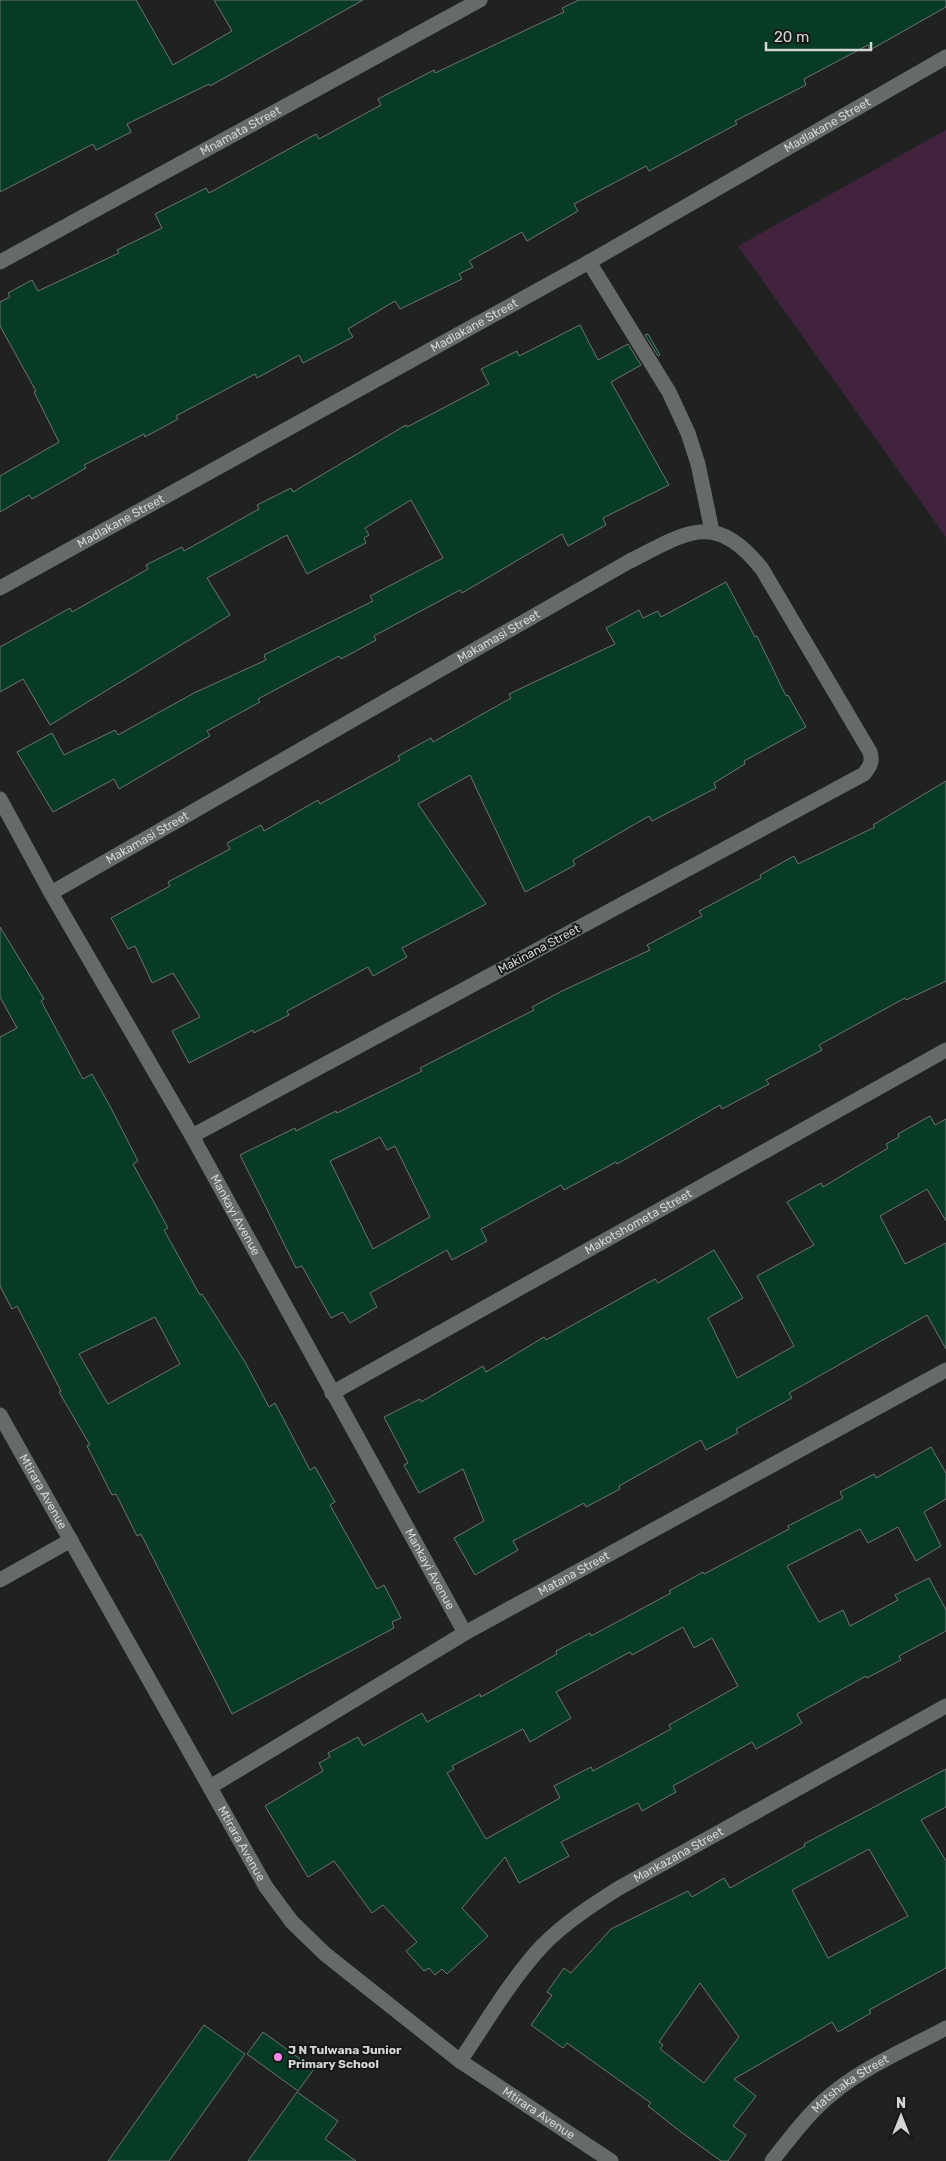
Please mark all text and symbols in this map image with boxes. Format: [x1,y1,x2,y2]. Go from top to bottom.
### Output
scale bar [766,20,871,52]
text: 20 m [774,28,809,46]
street label: Madlakane Street [782,95,873,155]
street label: Mnamata Street [198,103,283,158]
street label: Madlakane Street [428,296,520,355]
street label: Madlakane Street [75,491,167,551]
street label: Makamasi Street [455,607,543,665]
street label: Makamasi Street [104,808,191,867]
street label: Makinana Street [496,921,583,976]
street label: Mankayi Avenue [208,1172,263,1258]
street label: Makotshometa Street [582,1186,695,1257]
street label: Mtirara Avenue [16,1452,70,1532]
street label: Mankayi Avenue [402,1526,458,1612]
street label: Matana Street [536,1548,612,1599]
street label: Mtirara Avenue [215,1804,268,1884]
street label: Mankazana Street [631,1824,726,1885]
place label: J N Tulwana Junior Primary School [288,2043,402,2071]
marker: J N Tulwana Junior Primary School [272,2051,284,2063]
street label: Matshaka Street [809,2052,891,2116]
street label: Mtirara Avenue [500,2084,578,2142]
north arrow [876,2091,926,2141]
text: N [896,2095,906,2112]

